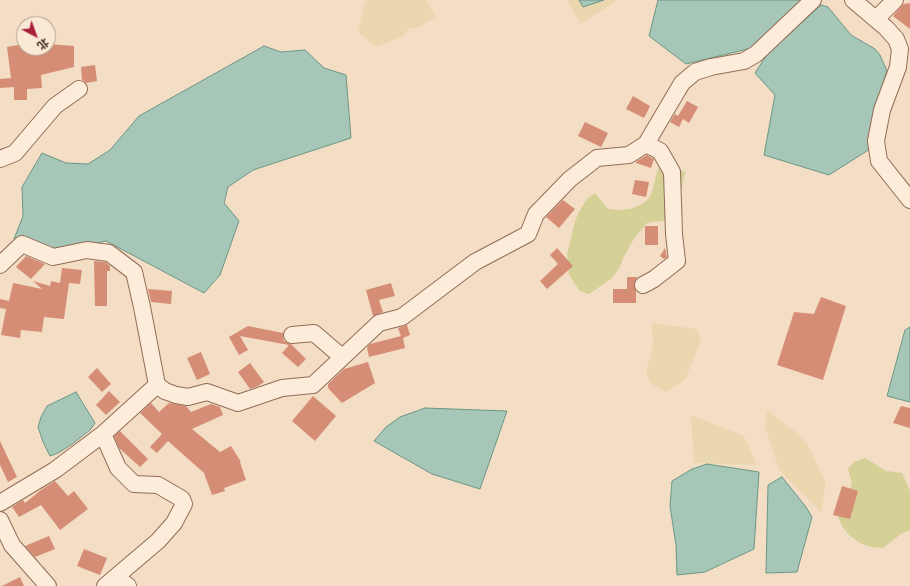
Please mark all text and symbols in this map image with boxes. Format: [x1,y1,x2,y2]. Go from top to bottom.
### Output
north arrow [16,16,56,56]
text: 北 [34,35,53,54]

